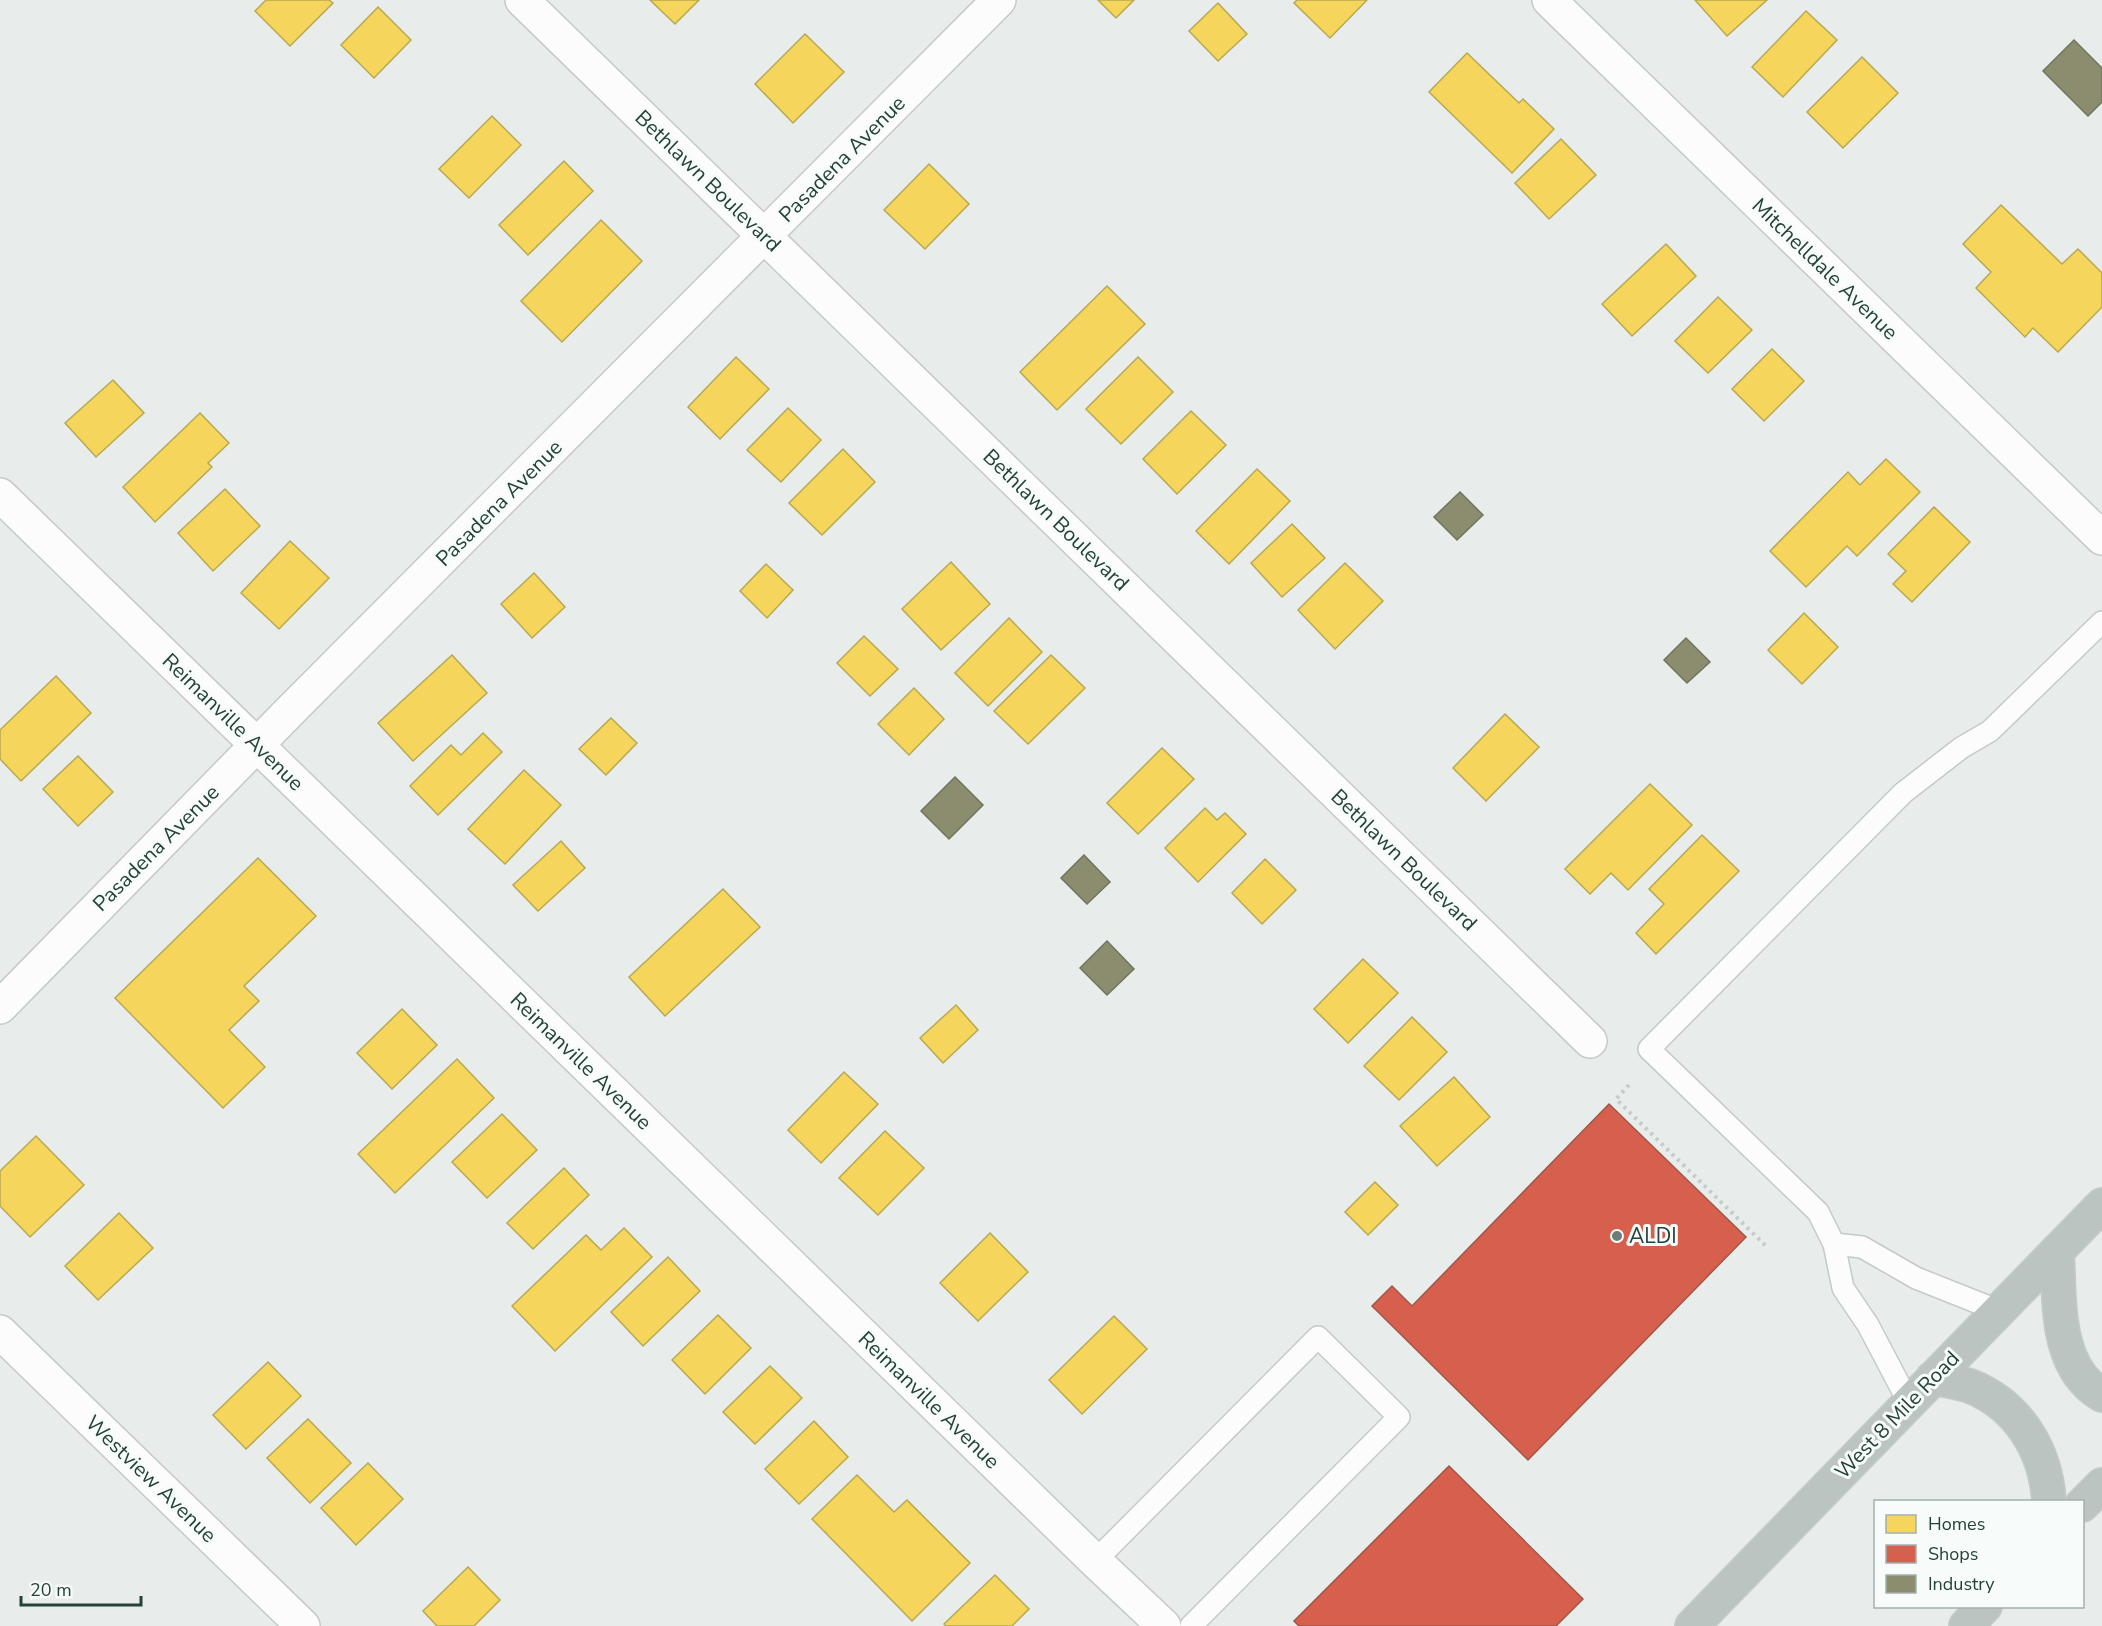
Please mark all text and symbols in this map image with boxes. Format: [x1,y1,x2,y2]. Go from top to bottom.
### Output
street label: Pasadena Avenue [773,90,911,228]
street label: Bethlawn Boulevard [629,104,787,258]
street label: Mitchelldale Avenue [1746,192,1904,346]
street label: Pasadena Avenue [430,434,568,572]
street label: Bethlawn Boulevard [977,443,1135,597]
street label: Reimanville Avenue [156,647,310,797]
street label: Pasadena Avenue [87,779,225,917]
street label: Bethlawn Boulevard [1325,783,1483,937]
street label: Reimanville Avenue [504,986,658,1136]
place label: ALDI [1629,1222,1677,1250]
marker: ALDI [1610,1229,1624,1243]
street label: Reimanville Avenue [852,1325,1006,1475]
street label: West 8 Mile Road [1829,1345,1965,1485]
street label: Westview Avenue [79,1409,223,1549]
legend [1874,1500,2084,1608]
text: Homes [1928,1512,1985,1536]
text: Shops [1928,1542,1978,1566]
scale bar [21,1569,141,1607]
text: Industry [1928,1572,1995,1596]
text: 20 m [30,1578,72,1602]

